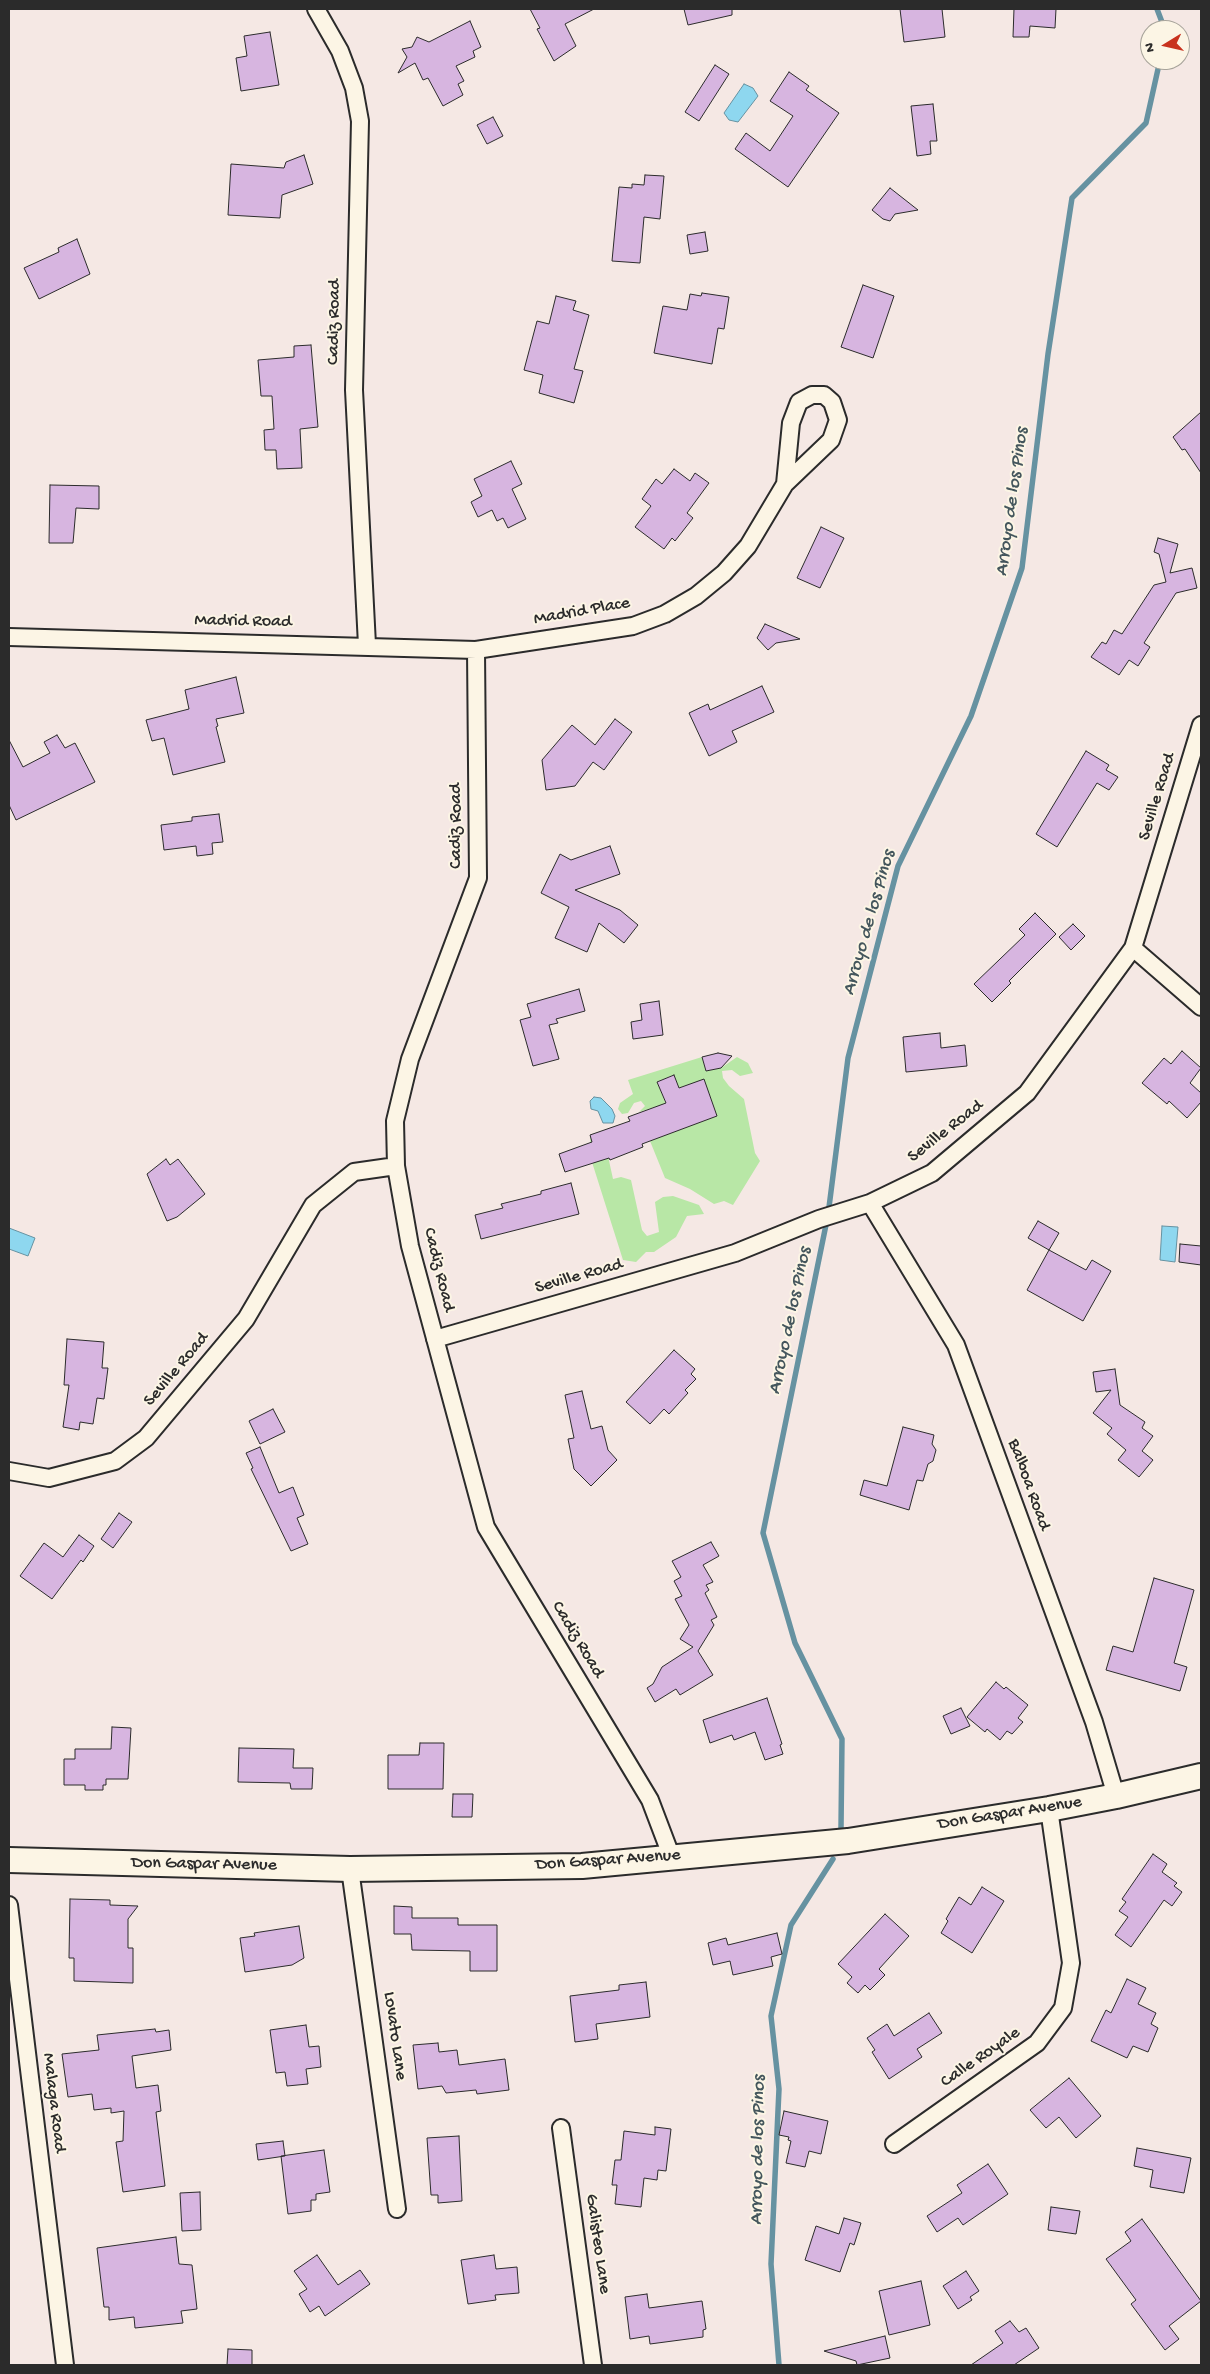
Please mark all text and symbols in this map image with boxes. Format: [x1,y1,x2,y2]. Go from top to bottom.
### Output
north arrow [1140,20,1190,70]
text: N [1142,41,1160,53]
street label: Cadiz Road [323,279,347,365]
water label: Arroyo de los Pinos [991,426,1035,578]
street label: Madrid Place [532,593,632,631]
street label: Madrid Road [194,610,292,634]
street label: Seville Road [1134,751,1182,843]
street label: Cadiz Road [446,783,468,869]
water label: Arroyo de los Pinos [838,848,902,998]
street label: Seville Road [904,1096,988,1168]
street label: Cadiz Road [417,1226,459,1314]
water label: Arroyo de los Pinos [764,1245,818,1397]
street label: Seville Road [533,1254,625,1300]
street label: Seville Road [140,1328,214,1412]
street label: Balboa Road [1002,1436,1054,1534]
street label: Cadiz Road [546,1598,608,1682]
street label: Don Gaspar Avenue [936,1792,1084,1836]
street label: Don Gaspar Avenue [535,1845,681,1877]
street label: Don Gaspar Avenue [131,1853,277,1877]
street label: Lovato Lane [377,1990,411,2082]
street label: Calle Royale [937,2023,1025,2093]
street label: Malaga Road [36,2052,70,2154]
water label: Arroyo de los Pinos [746,2075,772,2225]
street label: Galisteo Lane [579,2193,615,2295]

